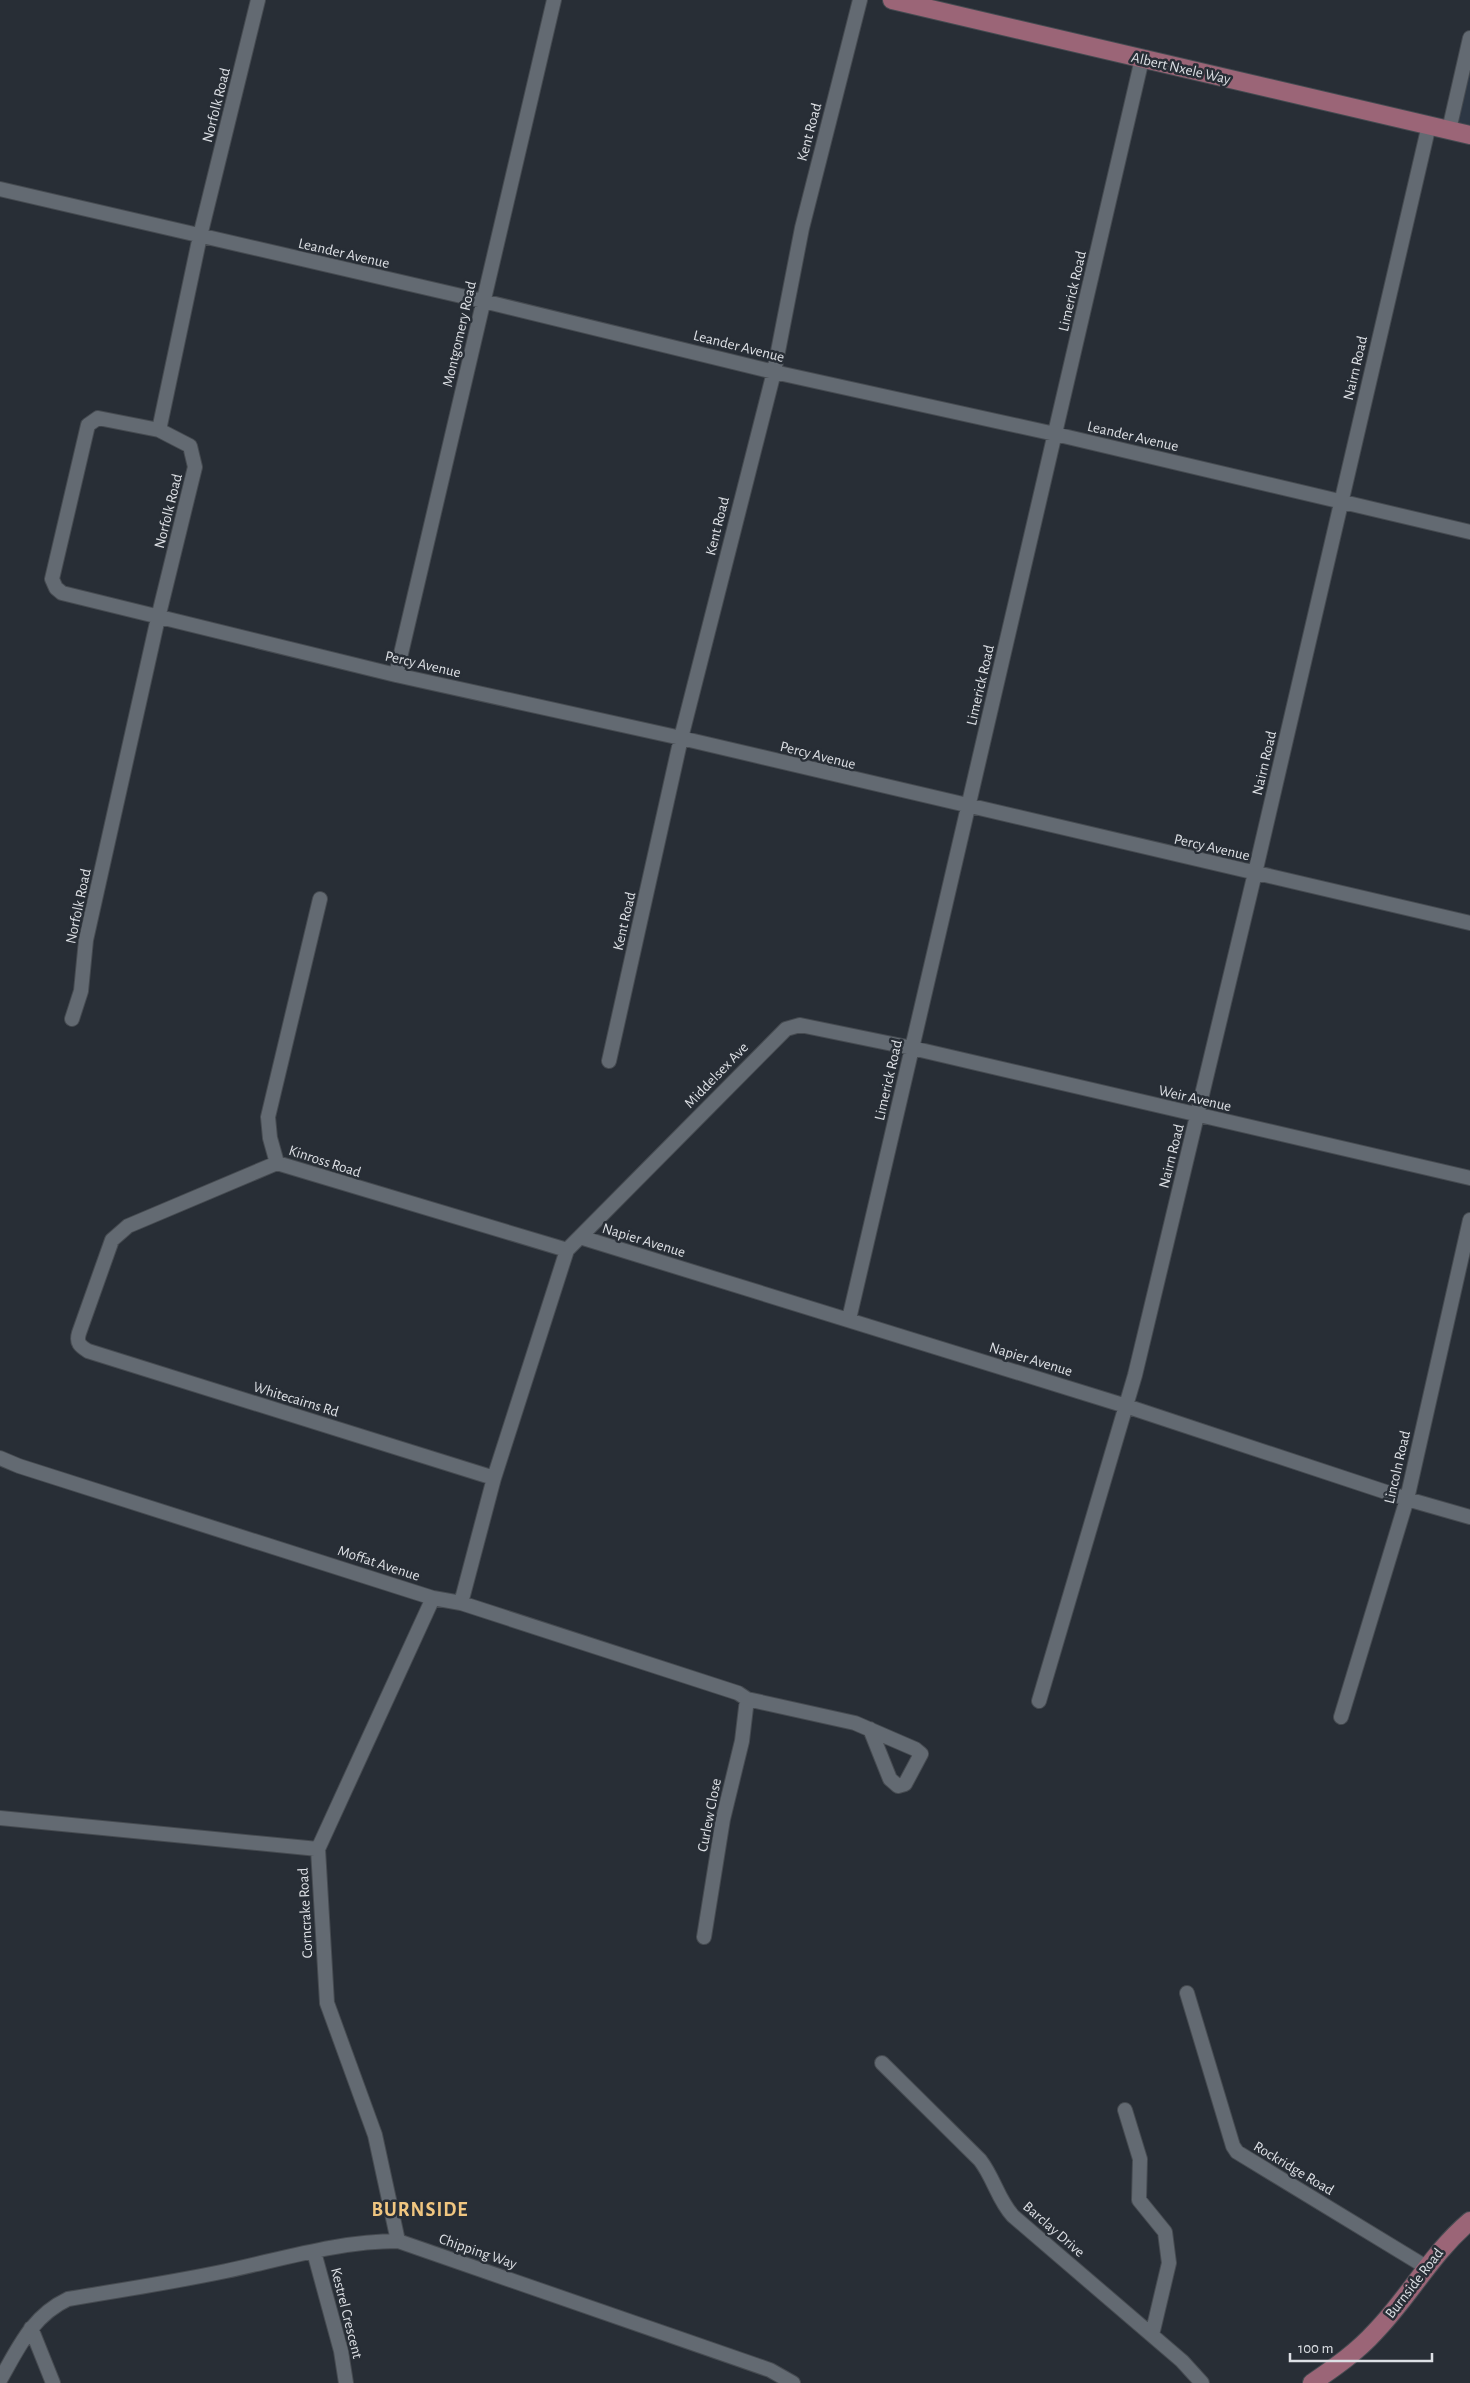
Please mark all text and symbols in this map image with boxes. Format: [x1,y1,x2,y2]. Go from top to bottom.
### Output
street label: Albert Nxele Way [1130,50,1233,87]
street label: Norfolk Road [200,66,233,144]
street label: Kent Road [795,101,824,163]
street label: Leander Avenue [297,236,391,271]
street label: Limerick Road [1056,249,1089,333]
street label: Montgomery Road [440,280,479,388]
street label: Leander Avenue [692,328,786,365]
street label: Nairn Road [1341,334,1370,402]
street label: Leander Avenue [1086,419,1180,454]
street label: Norfolk Road [152,472,185,550]
street label: Kent Road [703,495,732,557]
street label: Limerick Road [964,643,997,727]
street label: Percy Avenue [384,648,462,681]
street label: Nairn Road [1250,729,1279,797]
street label: Percy Avenue [779,739,857,772]
street label: Percy Avenue [1173,831,1251,864]
street label: Norfolk Road [63,867,94,945]
street label: Kent Road [610,890,639,952]
street label: Limerick Road [872,1038,905,1122]
street label: Middelsex Ave [682,1040,751,1111]
street label: Weir Avenue [1157,1083,1233,1114]
street label: Nairn Road [1156,1122,1187,1190]
street label: Kinross Road [287,1143,363,1180]
street label: Napier Avenue [600,1221,687,1260]
street label: Napier Avenue [987,1340,1074,1379]
street label: Whitecairns Rd [251,1379,341,1420]
street label: Lincoln Road [1382,1429,1413,1505]
street label: Moffat Avenue [336,1543,422,1584]
street label: Curlew Close [695,1777,724,1853]
street label: Corncrake Road [296,1867,315,1959]
street label: Rockridge Road [1251,2139,1337,2198]
street label: Barclay Drive [1020,2199,1087,2260]
district label: BURNSIDE [371,2200,469,2220]
street label: Chipping Way [437,2231,519,2272]
street label: Burnside Road [1383,2245,1446,2321]
street label: Kestrel Crescent [328,2266,365,2360]
scale bar [1290,2330,1432,2362]
text: 100 m [1298,2341,1333,2356]

